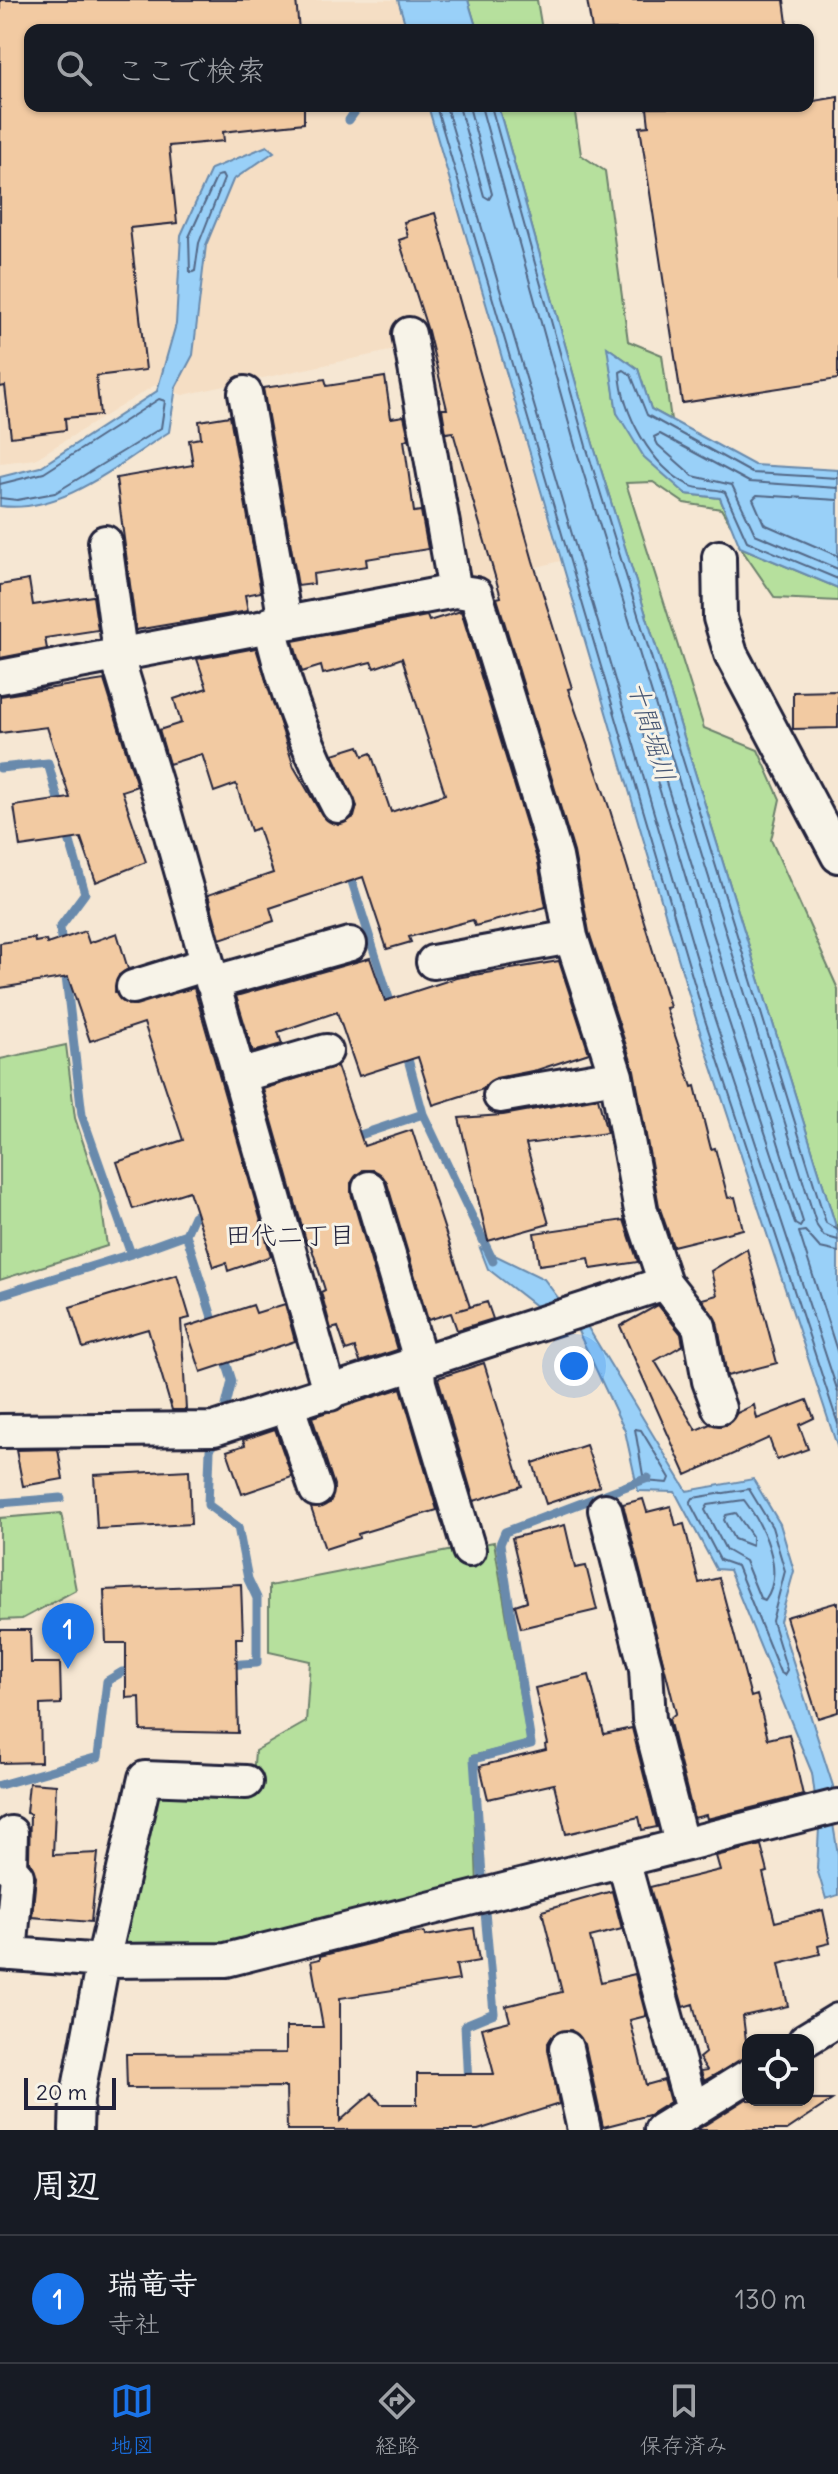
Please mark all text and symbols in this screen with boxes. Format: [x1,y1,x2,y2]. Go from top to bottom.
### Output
search box [24,24,814,112]
icon: search [52,46,96,90]
text: ここで検索 [116,51,266,89]
water label: 十間堀川 [621,676,683,786]
district label: 田代二丁目 [225,1218,355,1251]
your location [554,1346,594,1386]
pin: 1 [42,1603,94,1669]
map controls [742,2034,814,2106]
button: locate [742,2034,814,2106]
scale bar [24,2074,116,2110]
text: 20 m [36,2078,87,2106]
text: 周辺 [32,2163,100,2206]
text: 瑞竜寺 [108,2264,198,2302]
text: 1 [53,2283,63,2316]
text: 130 m [735,2283,806,2316]
text: 寺社 [108,2307,160,2340]
tab: 地図 [110,2379,154,2459]
tab: 経路 [375,2379,419,2459]
tab: 保存済み [640,2379,728,2459]

